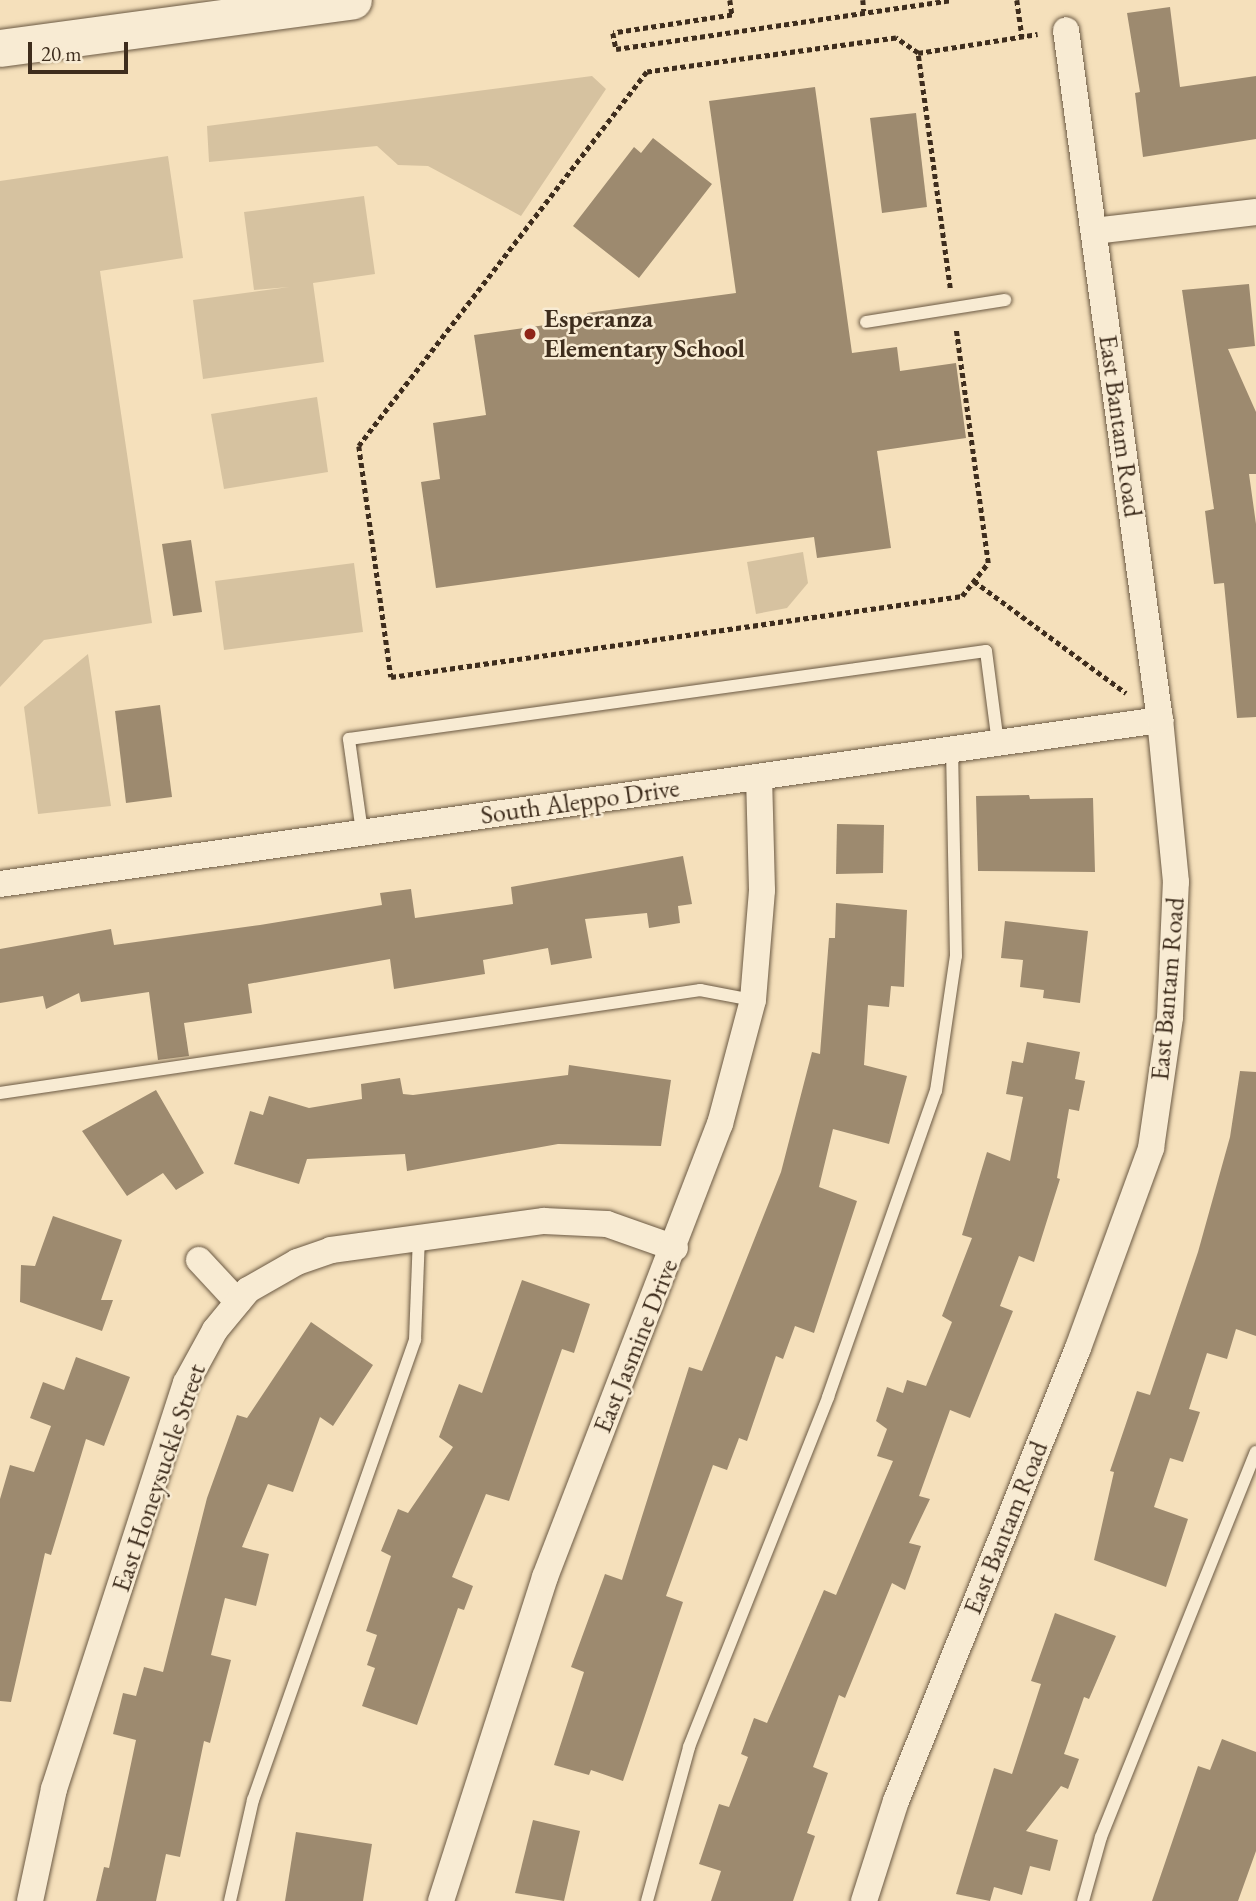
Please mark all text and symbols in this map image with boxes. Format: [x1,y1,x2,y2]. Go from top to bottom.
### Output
scale bar [32,28,131,72]
text: 20 m [41,40,82,67]
place label: Esperanza Elementary School [544,303,745,364]
marker: Esperanza Elementary School [522,326,538,342]
street label: East Bantam Road [1092,333,1148,519]
street label: South Aleppo Drive [479,773,681,831]
street label: East Bantam Road [1144,896,1192,1082]
street label: East Jasmine Drive [587,1254,685,1438]
street label: East Honeysuckle Street [105,1360,213,1596]
street label: East Bantam Road [957,1437,1055,1619]

